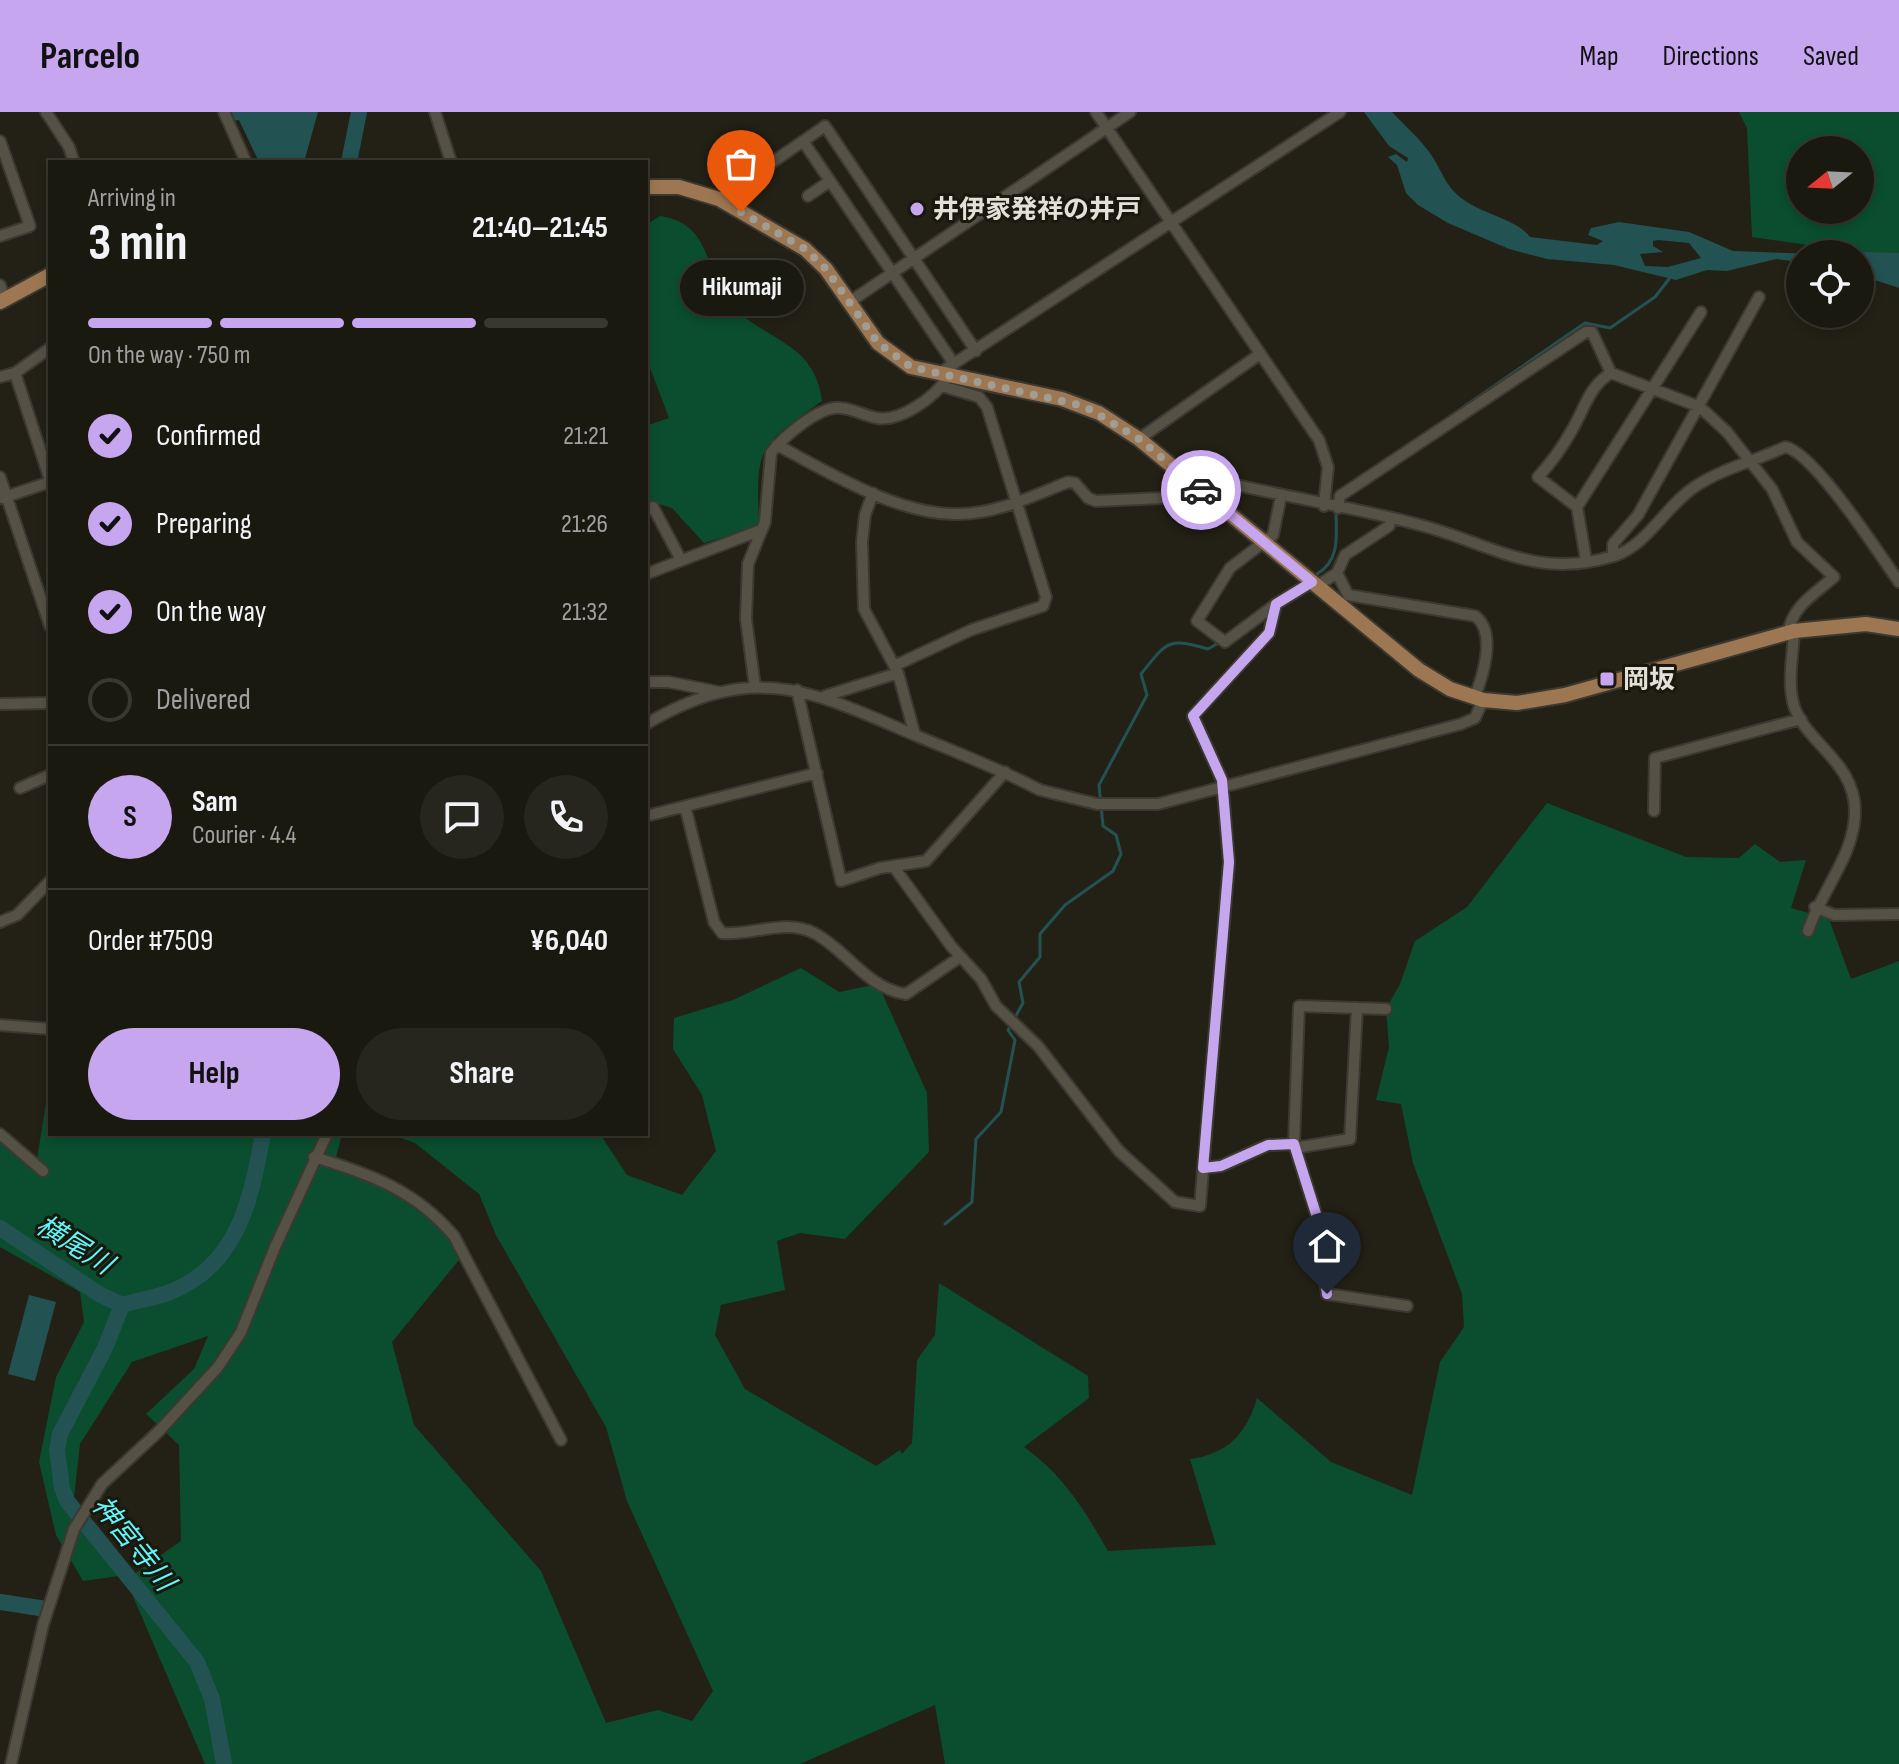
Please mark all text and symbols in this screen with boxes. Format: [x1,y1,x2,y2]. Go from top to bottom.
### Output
text: Parcelo [40,34,140,79]
text: Map [1580,40,1619,73]
text: Directions [1663,40,1759,73]
text: Saved [1803,40,1859,73]
pin [707,130,775,212]
north arrow [1786,136,1874,224]
map controls [1786,136,1874,328]
icon: bag [719,142,763,186]
text: Arriving in [88,183,176,214]
place label: 井伊家発祥の井戸 [933,195,1141,226]
marker: 井伊家発祥の井戸 [908,200,926,218]
text: 21:40–21:45 [472,210,608,246]
text: 3 min [88,212,188,275]
button: locate [1786,240,1874,328]
callout: Hikumaji [679,260,803,316]
text: Hikumaji [702,272,782,303]
text: On the way · 750 m [88,340,250,371]
icon: check [88,414,132,458]
text: Confirmed [156,418,261,454]
text: 21:21 [563,421,608,452]
courier [1161,450,1241,530]
icon: car [1179,468,1223,512]
icon: check [88,502,132,546]
text: Preparing [156,506,252,542]
text: 21:26 [561,509,608,540]
icon: check [88,590,132,634]
text: On the way [156,594,266,630]
text: 21:32 [562,597,608,628]
place label: 岡坂 [1623,665,1675,696]
marker: 岡坂 [1598,670,1616,688]
text: Delivered [156,682,251,718]
button: chat [420,775,504,859]
button: phone [524,775,608,859]
text: Sam [192,784,238,820]
text: S [123,799,137,835]
text: Courier · 4.4 [192,820,296,851]
text: Order #7509 [88,923,213,959]
text: ¥6,040 [530,923,608,959]
button: Help [88,1028,340,1120]
button: Share [356,1028,608,1120]
water label: 横尾川 [30,1209,121,1283]
pin [1293,1212,1361,1294]
icon: home [1305,1224,1349,1268]
water label: 神宮寺川 [85,1490,183,1600]

